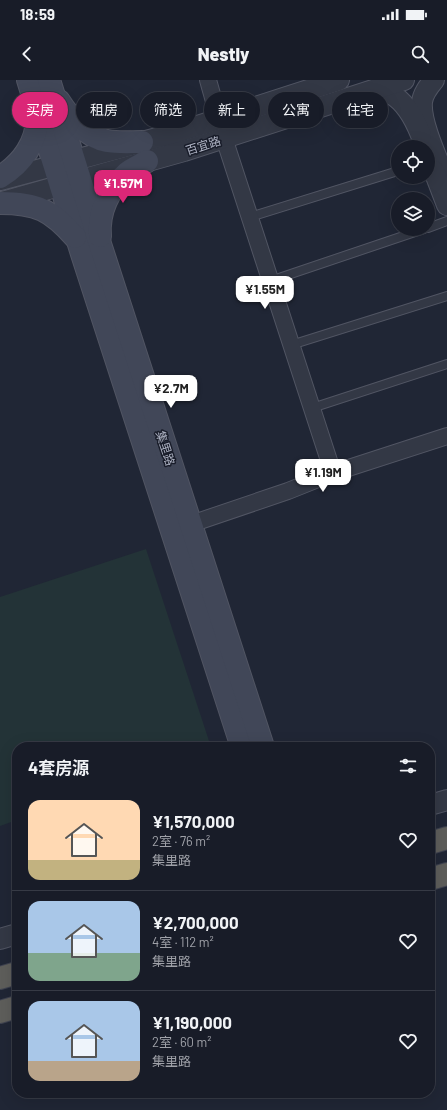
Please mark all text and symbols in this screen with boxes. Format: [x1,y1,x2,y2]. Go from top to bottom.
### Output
text: 18:59 [20,5,55,23]
icon: back [16,43,38,65]
text: Nestly [198,43,249,65]
icon: search [409,43,431,65]
chip: 买房 [12,92,68,128]
chip: 租房 [76,92,132,128]
chip: 筛选 [140,92,196,128]
chip: 新上 [204,92,260,128]
chip: 公寓 [268,92,324,128]
chip: 住宅 [332,92,388,128]
street label: 百宜路 [184,133,222,157]
map controls [391,140,435,236]
button: locate [391,140,435,184]
pin: ¥1.57M [90,170,156,204]
text: ¥1.57M [103,175,143,191]
button: layers [391,192,435,236]
pin: ¥1.55M [232,276,298,310]
text: ¥1.55M [245,281,285,297]
pin: ¥2.7M [143,375,199,409]
text: ¥2.7M [153,380,189,396]
street label: 集里路 [154,429,178,467]
pin: ¥1.19M [290,459,356,493]
text: ¥1.19M [304,464,342,480]
icon: filters [397,755,419,777]
text: 4套房源 [28,757,89,777]
text: ¥1,570,000 [152,811,235,831]
icon: home [60,816,108,864]
icon: heart [397,829,419,851]
text: 2室 · 76 m² [152,833,210,849]
text: 集里路 [152,852,191,868]
text: ¥2,700,000 [152,912,239,932]
icon: home [60,917,108,965]
icon: heart [397,930,419,952]
text: 4室 · 112 m² [152,934,214,950]
text: 集里路 [152,953,191,969]
text: ¥1,190,000 [152,1012,232,1032]
icon: home [60,1017,108,1065]
icon: heart [397,1030,419,1052]
text: 2室 · 60 m² [152,1034,212,1050]
text: 集里路 [152,1053,191,1069]

